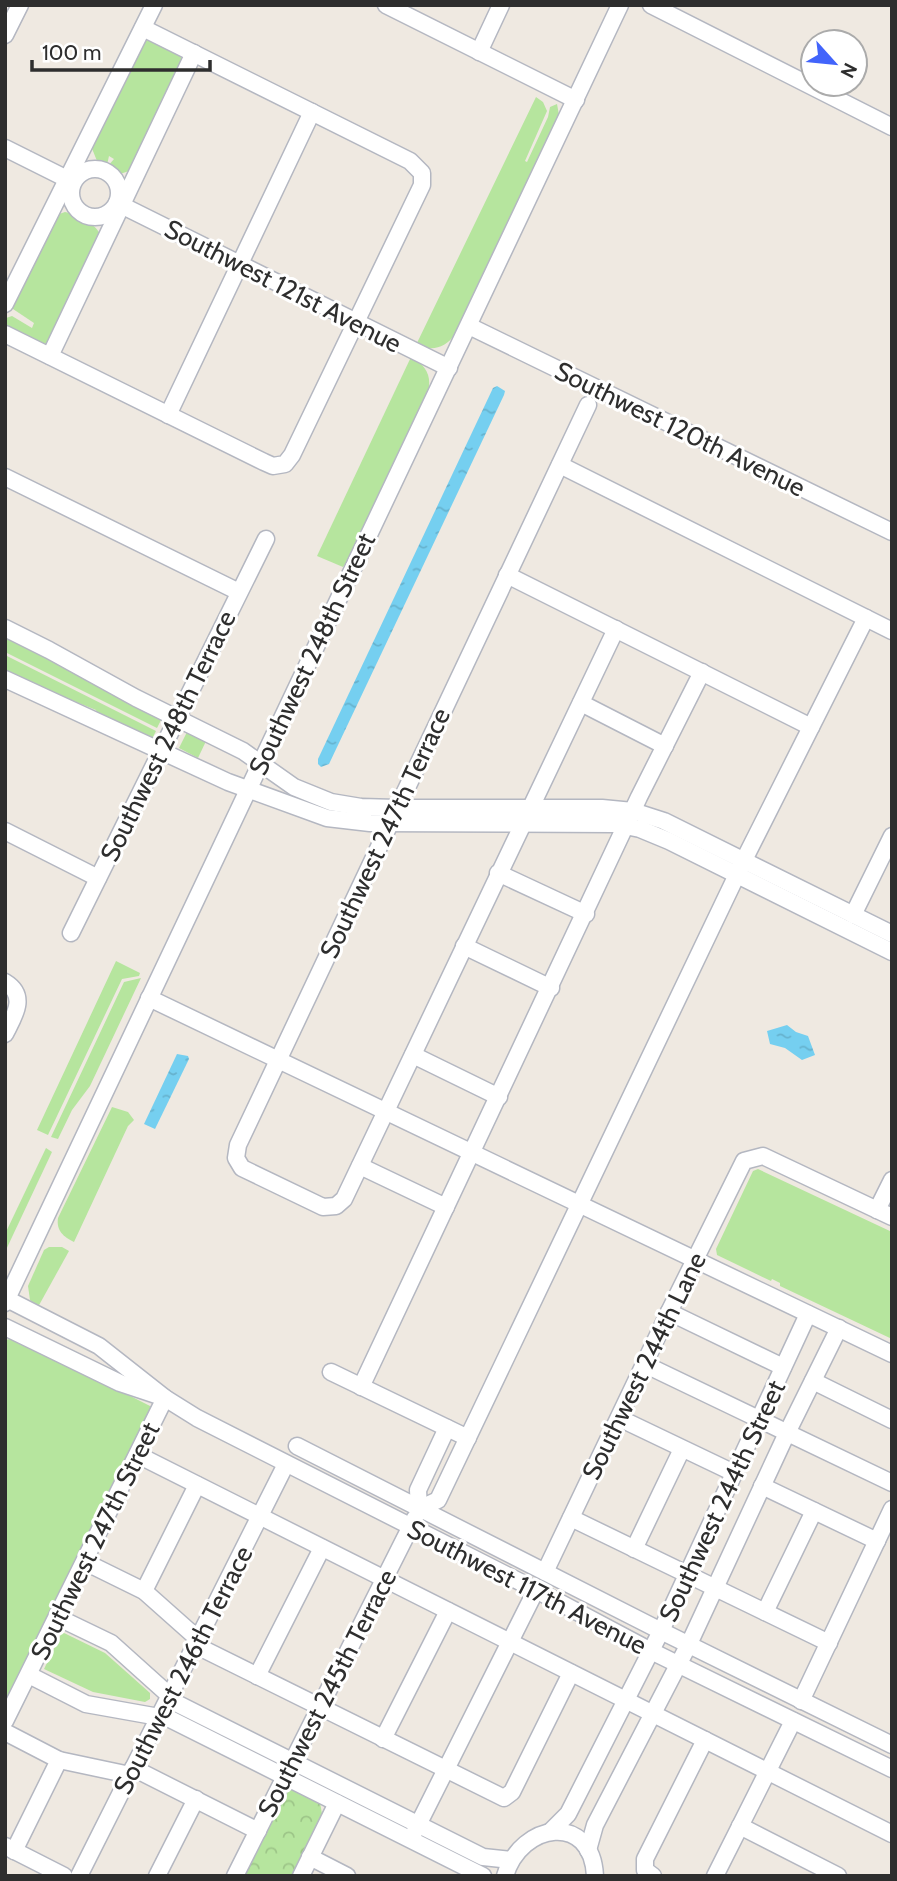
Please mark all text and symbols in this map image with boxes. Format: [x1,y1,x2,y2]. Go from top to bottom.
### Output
scale bar [32,28,210,72]
north arrow [799,28,869,98]
text: 100 m [42,40,101,65]
text: N [835,59,862,82]
street label: Southwest 121st Avenue [159,212,407,360]
street label: Southwest 120th Avenue [550,354,810,504]
street label: Southwest 248th Street [242,528,382,780]
street label: Southwest 248th Terrace [93,605,243,867]
street label: Southwest 247th Terrace [313,703,457,963]
street label: Southwest 244th Lane [575,1247,713,1485]
street label: Southwest 244th Street [652,1375,792,1627]
street label: Southwest 247th Street [24,1417,167,1665]
street label: Southwest 117th Avenue [402,1513,652,1661]
street label: Southwest 246th Terrace [107,1541,259,1799]
street label: Southwest 245th Terrace [251,1564,403,1822]

